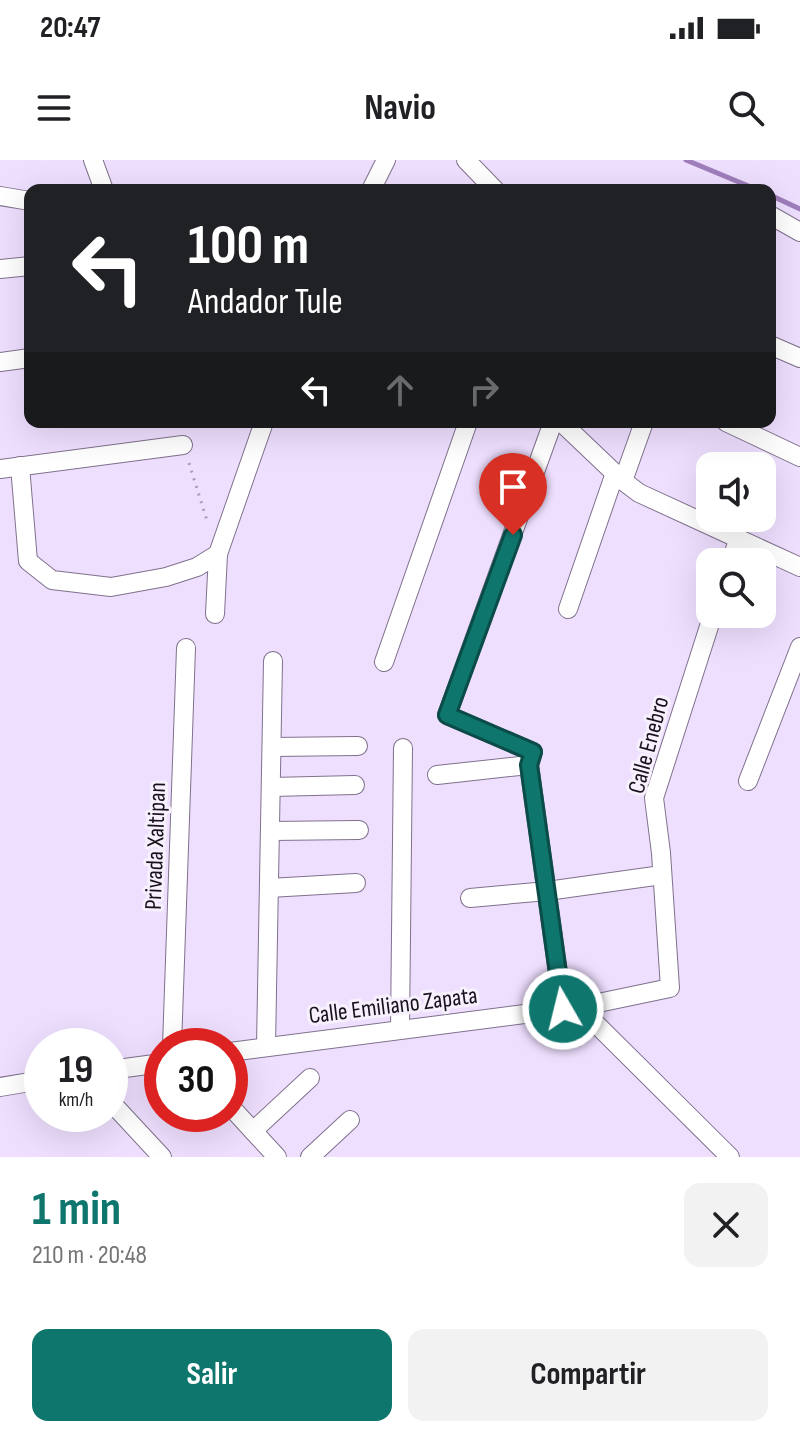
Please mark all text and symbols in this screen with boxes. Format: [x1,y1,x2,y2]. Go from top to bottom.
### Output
text: 20:47 [40,10,100,46]
icon: menu [32,86,76,130]
icon: search [724,86,768,130]
text: Navio [364,87,436,130]
text: 100 m [188,213,309,280]
icon: left [56,216,160,320]
text: Andador Tule [188,281,343,324]
icon: left [294,368,338,412]
icon: ahead [378,368,422,412]
icon: right [462,368,506,412]
map controls [696,452,776,628]
button: sound [696,452,776,532]
pin [479,453,547,535]
icon: arrive [491,465,535,509]
button: search [696,548,776,628]
street label: Calle Enebro [622,694,675,797]
street label: Privada Xaltipan [139,782,172,910]
position arrow [521,967,605,1051]
street label: Calle Emiliano Zapata [307,981,479,1030]
speed limit sign: 30 [144,1028,248,1132]
text: 19 [59,1046,93,1094]
text: km/h [59,1088,93,1112]
text: 1 min [32,1181,121,1238]
button: close [684,1183,768,1267]
text: 210 m · 20:48 [32,1240,147,1271]
button: Salir [32,1329,392,1421]
button: Compartir [408,1329,768,1421]

